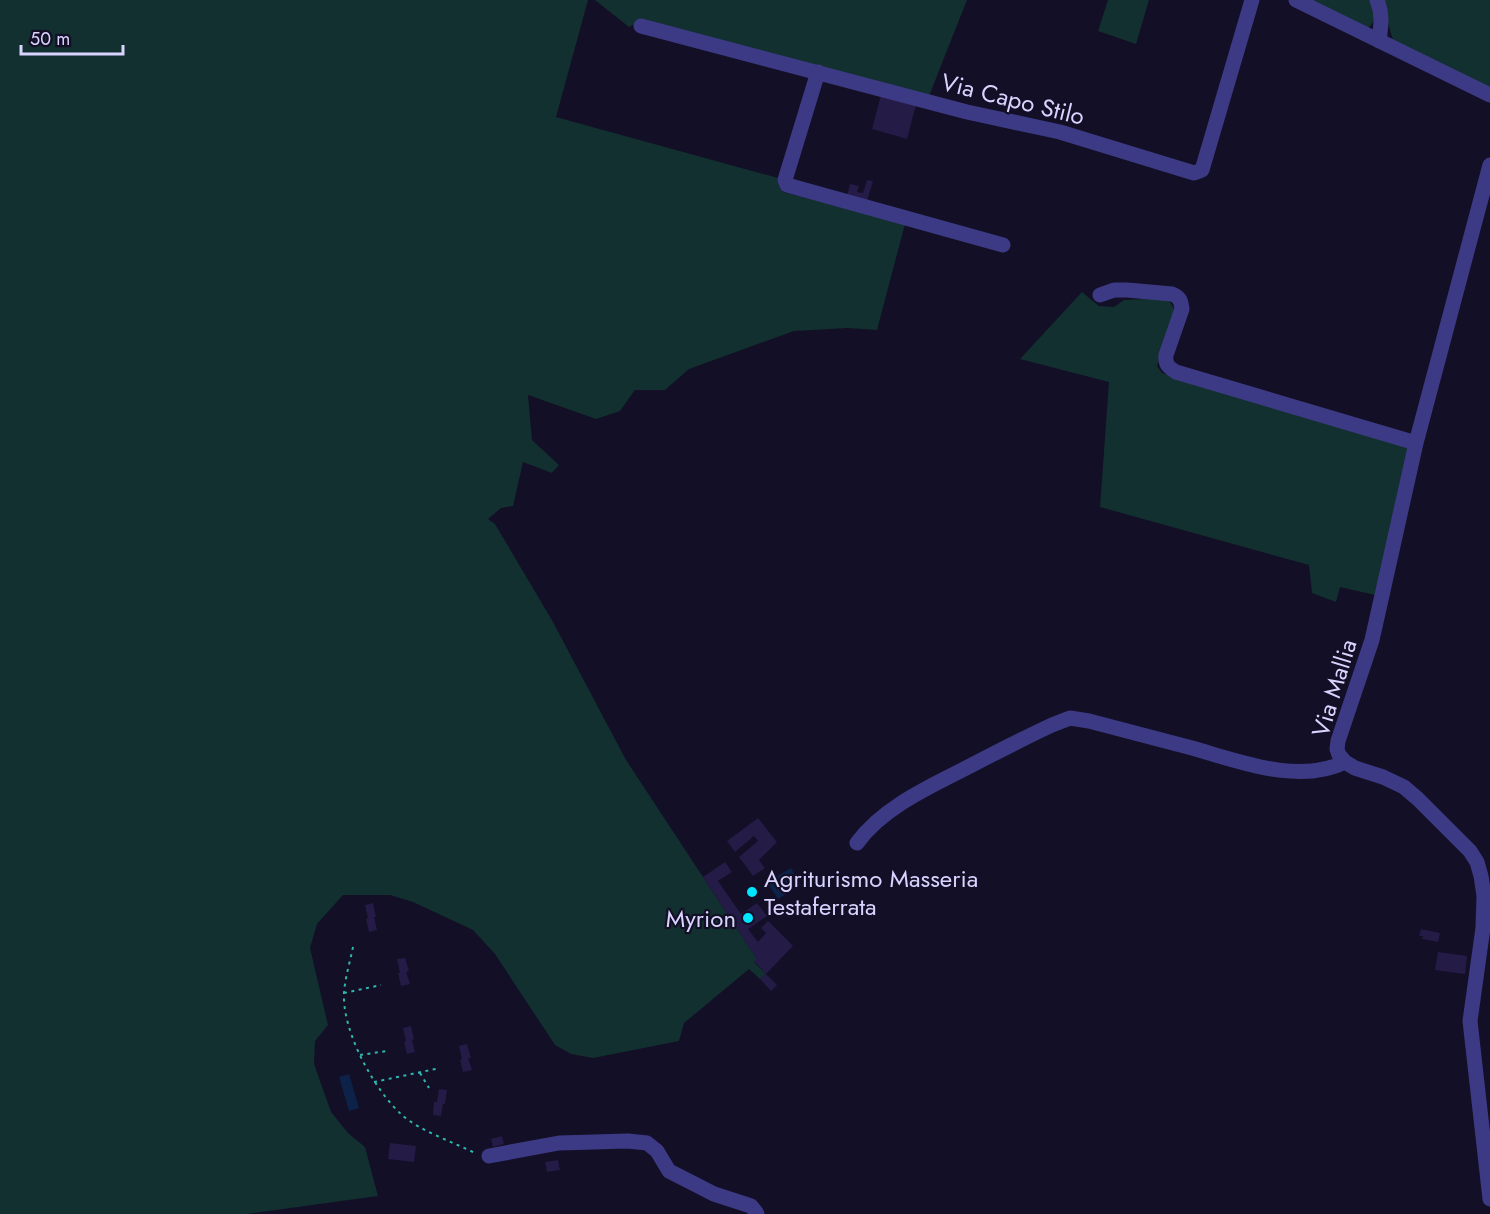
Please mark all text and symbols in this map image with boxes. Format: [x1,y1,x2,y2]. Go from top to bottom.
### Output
scale bar [21,18,123,56]
text: 50 m [30,26,70,52]
street label: Via Capo Stilo [938,64,1088,134]
street label: Via Mallia [1303,635,1365,741]
place label: Agriturismo Masseria Testaferrata [764,861,978,924]
marker: Agriturismo Masseria Testaferrata [745,885,759,899]
place label: Myrion [666,901,736,936]
marker: Myrion [741,911,755,925]

